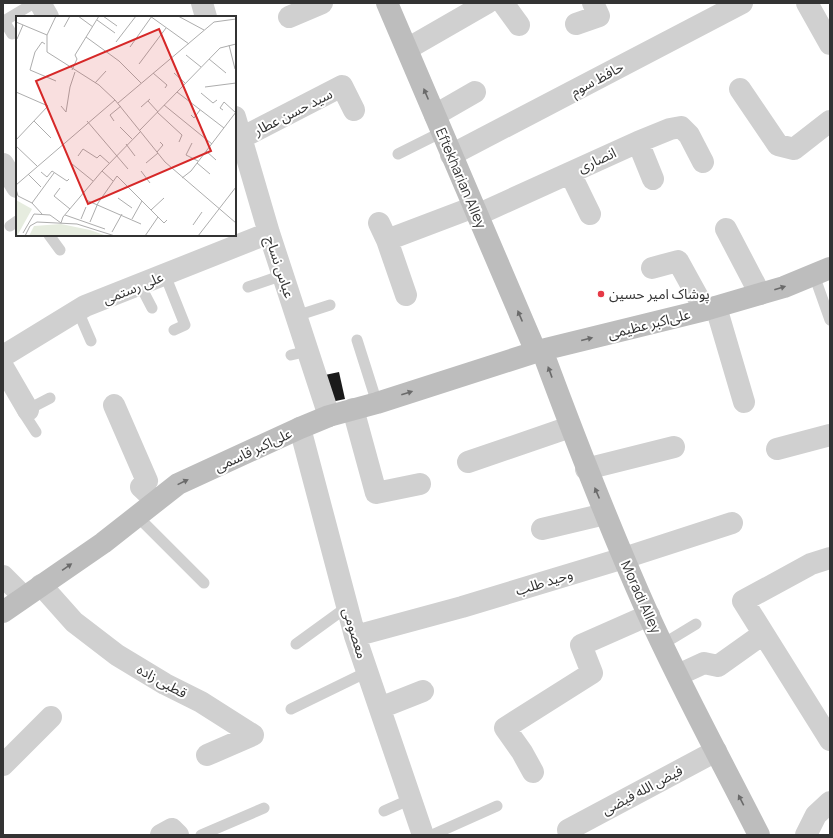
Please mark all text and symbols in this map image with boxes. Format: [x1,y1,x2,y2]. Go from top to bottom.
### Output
inset map [16,16,236,236]
street label: حافظ سوم [567,57,627,102]
street label: سید حسن عطار [249,84,335,140]
one-way arrow [422,87,428,99]
street label: Eftekharian Alley [432,125,491,232]
street label: انصاری [575,142,619,177]
street label: عباس نساج [260,233,299,301]
street label: علی رستمی [100,267,166,308]
place label: پوشاک امیر حسین [609,284,710,304]
one-way arrow [775,285,787,291]
marker: پوشاک امیر حسین [596,289,606,299]
street label: علی‌اکبر عظیمی [606,304,692,343]
one-way arrow [517,310,523,322]
one-way arrow [581,336,593,342]
one-way arrow [546,365,552,377]
one-way arrow [402,390,414,396]
street label: علی‌اکبر قاسمی [211,423,295,476]
one-way arrow [177,479,189,485]
one-way arrow [593,486,599,498]
street label: Moradi Alley [617,557,666,637]
one-way arrow [62,563,72,571]
street label: وحید طلب [513,564,575,599]
street label: معصومی [339,605,372,661]
street label: قطبی زاده [134,659,191,702]
street label: فیض الله فیضی [598,760,686,819]
one-way arrow [738,795,745,806]

